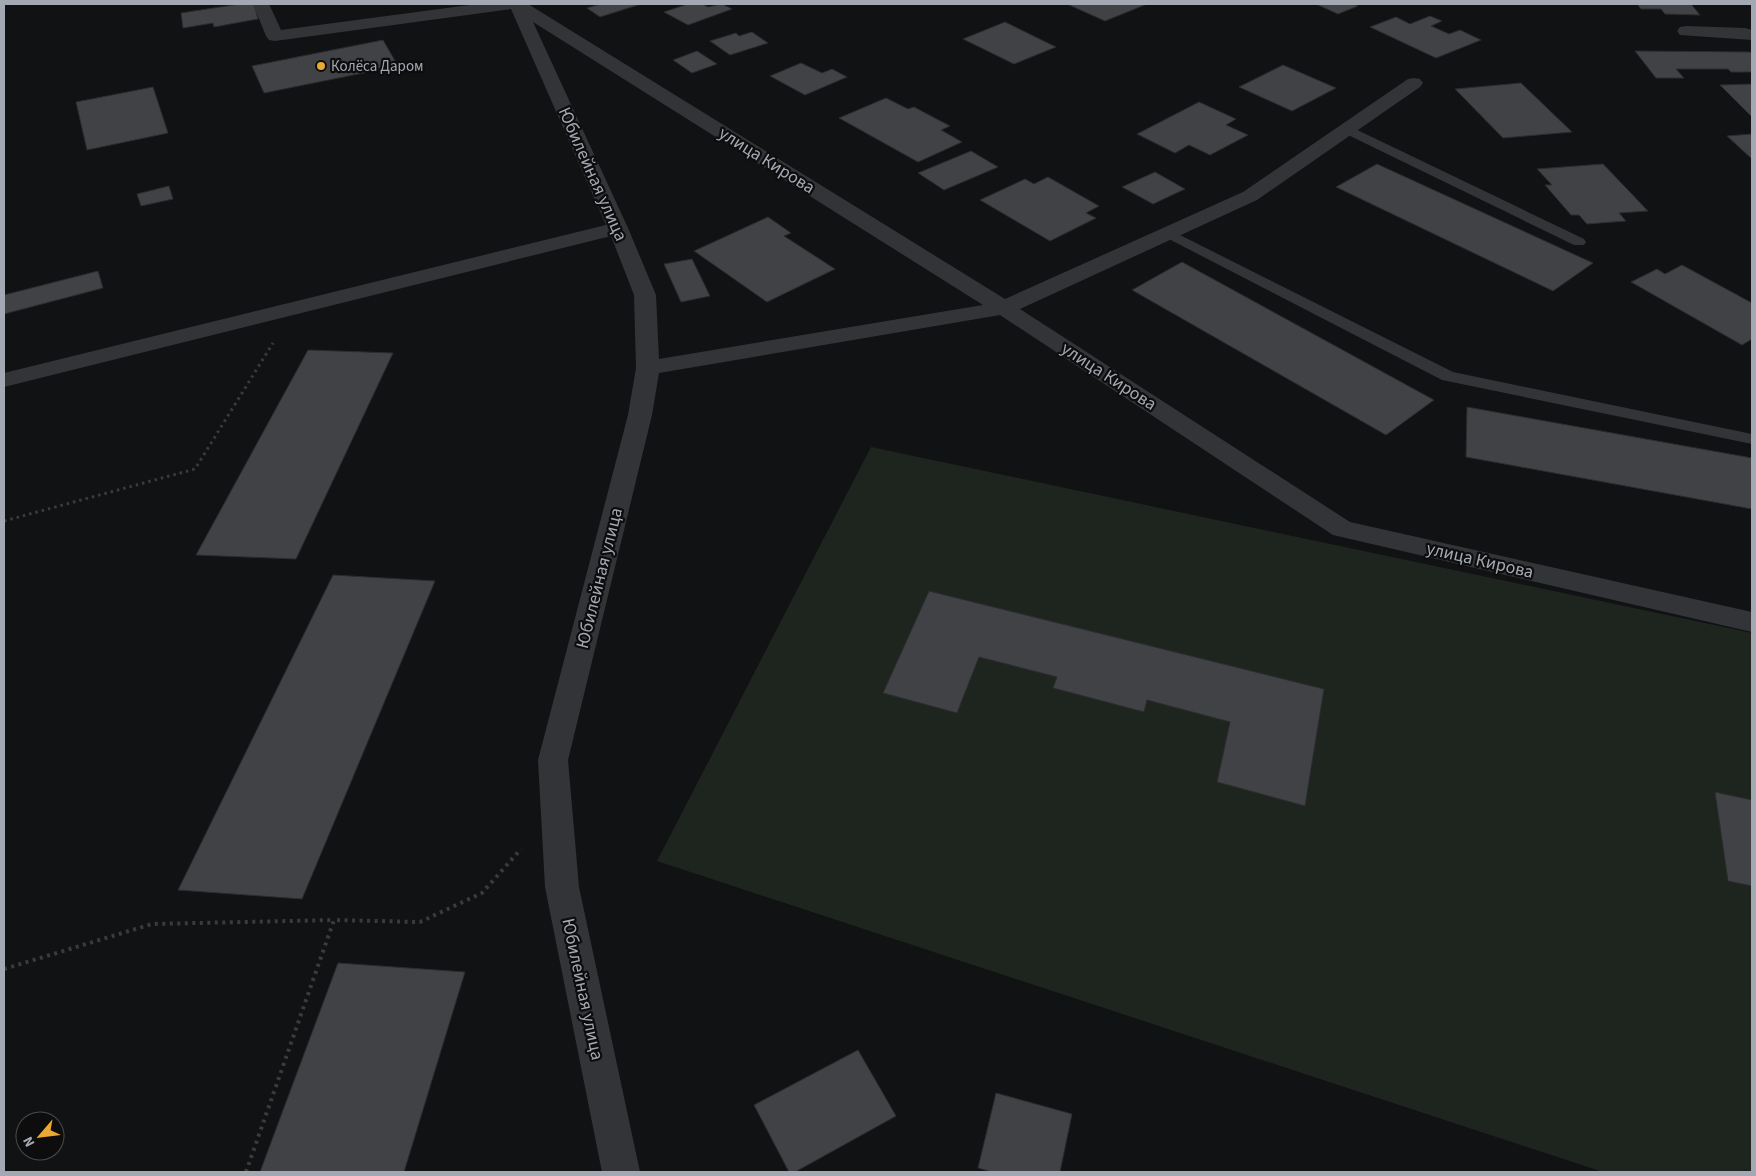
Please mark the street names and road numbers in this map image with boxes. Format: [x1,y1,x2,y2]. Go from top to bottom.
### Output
street label: Юбилейная улица [552,103,633,245]
street label: улица Кирова [714,121,820,200]
street label: улица Кирова [1056,336,1161,417]
street label: Юбилейная улица [570,505,629,651]
street label: улица Кирова [1424,536,1536,585]
street label: Юбилейная улица [555,916,610,1062]

